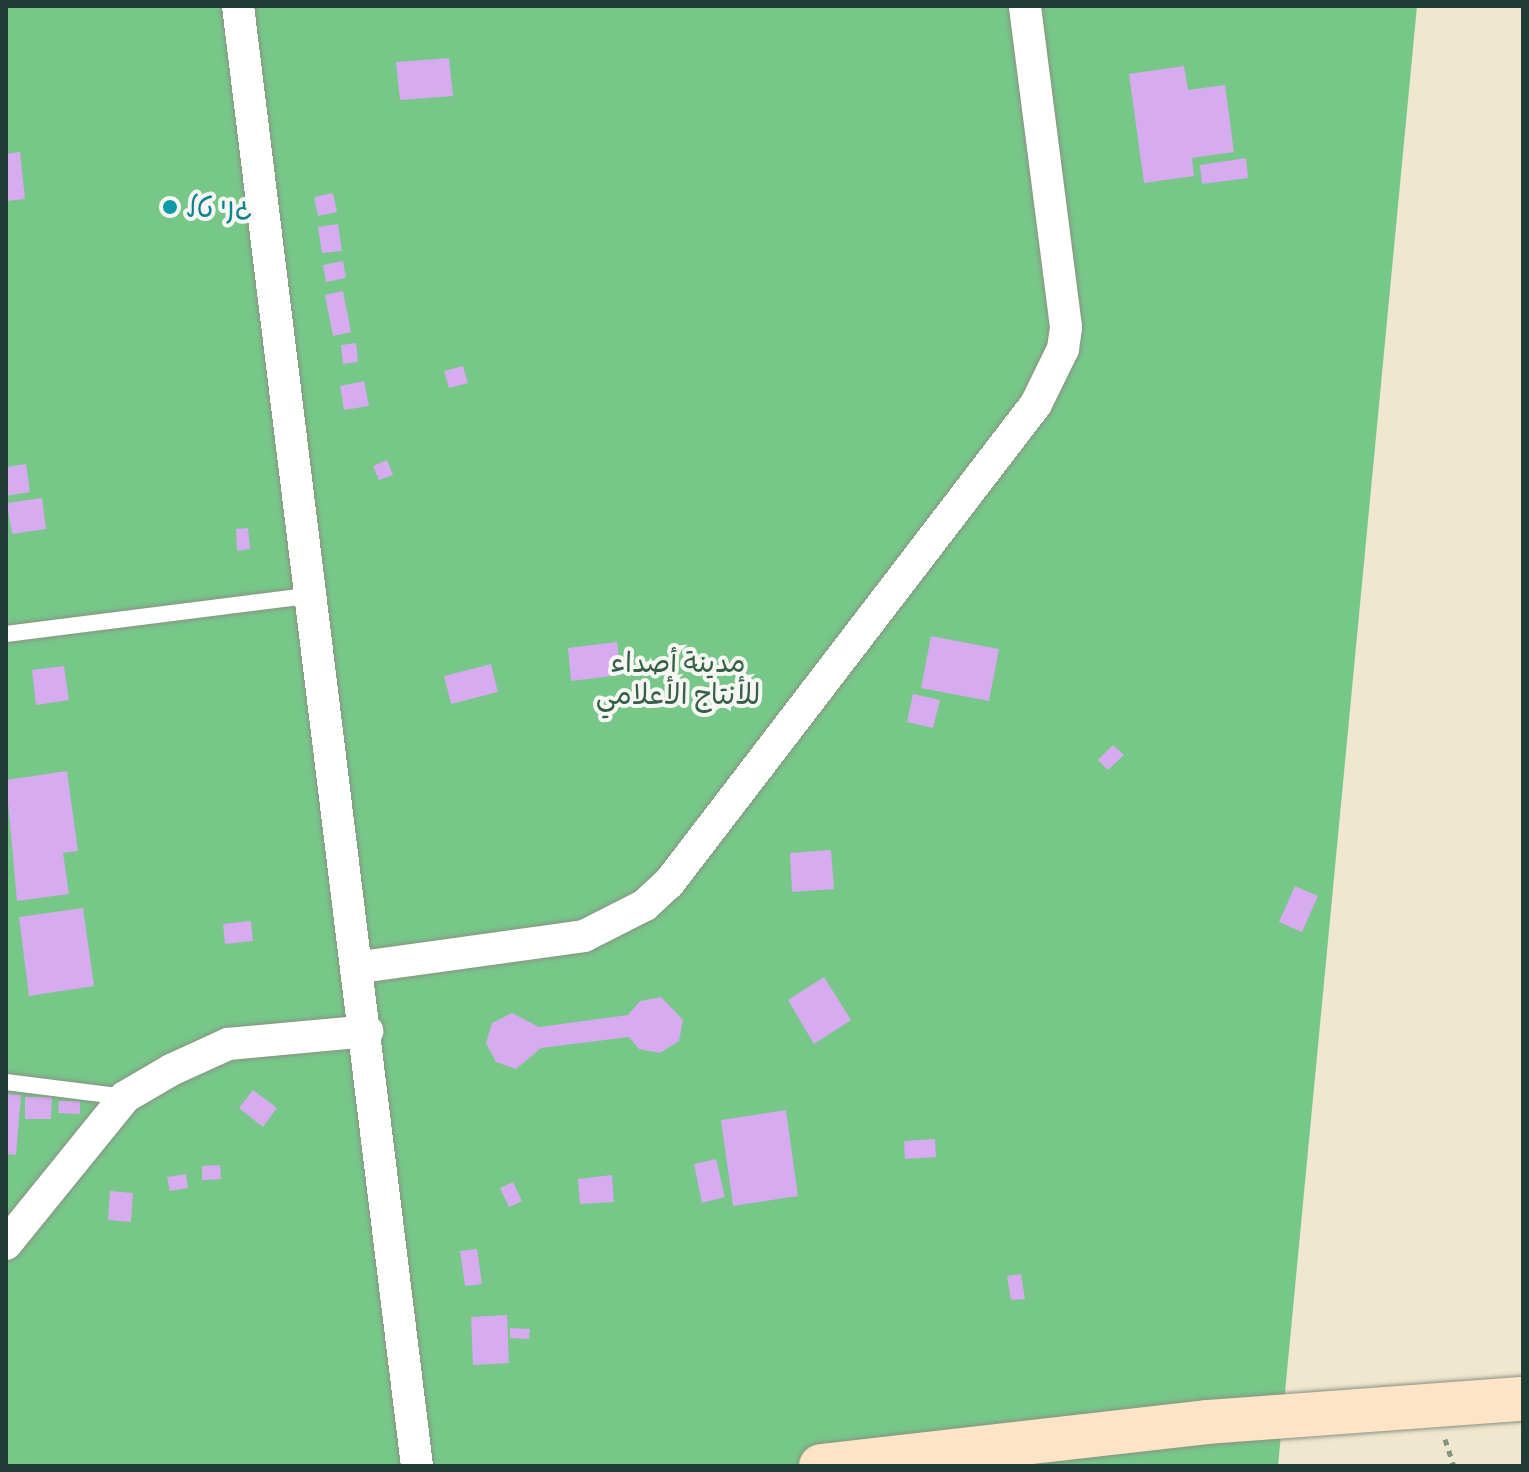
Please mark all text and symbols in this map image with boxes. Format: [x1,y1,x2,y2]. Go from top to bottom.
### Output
place label: גני טל [186,190,252,224]
marker: גני טל [161,198,179,216]
park label: مدينة أصداء للأنتاج الأعلامي [596,645,760,711]

